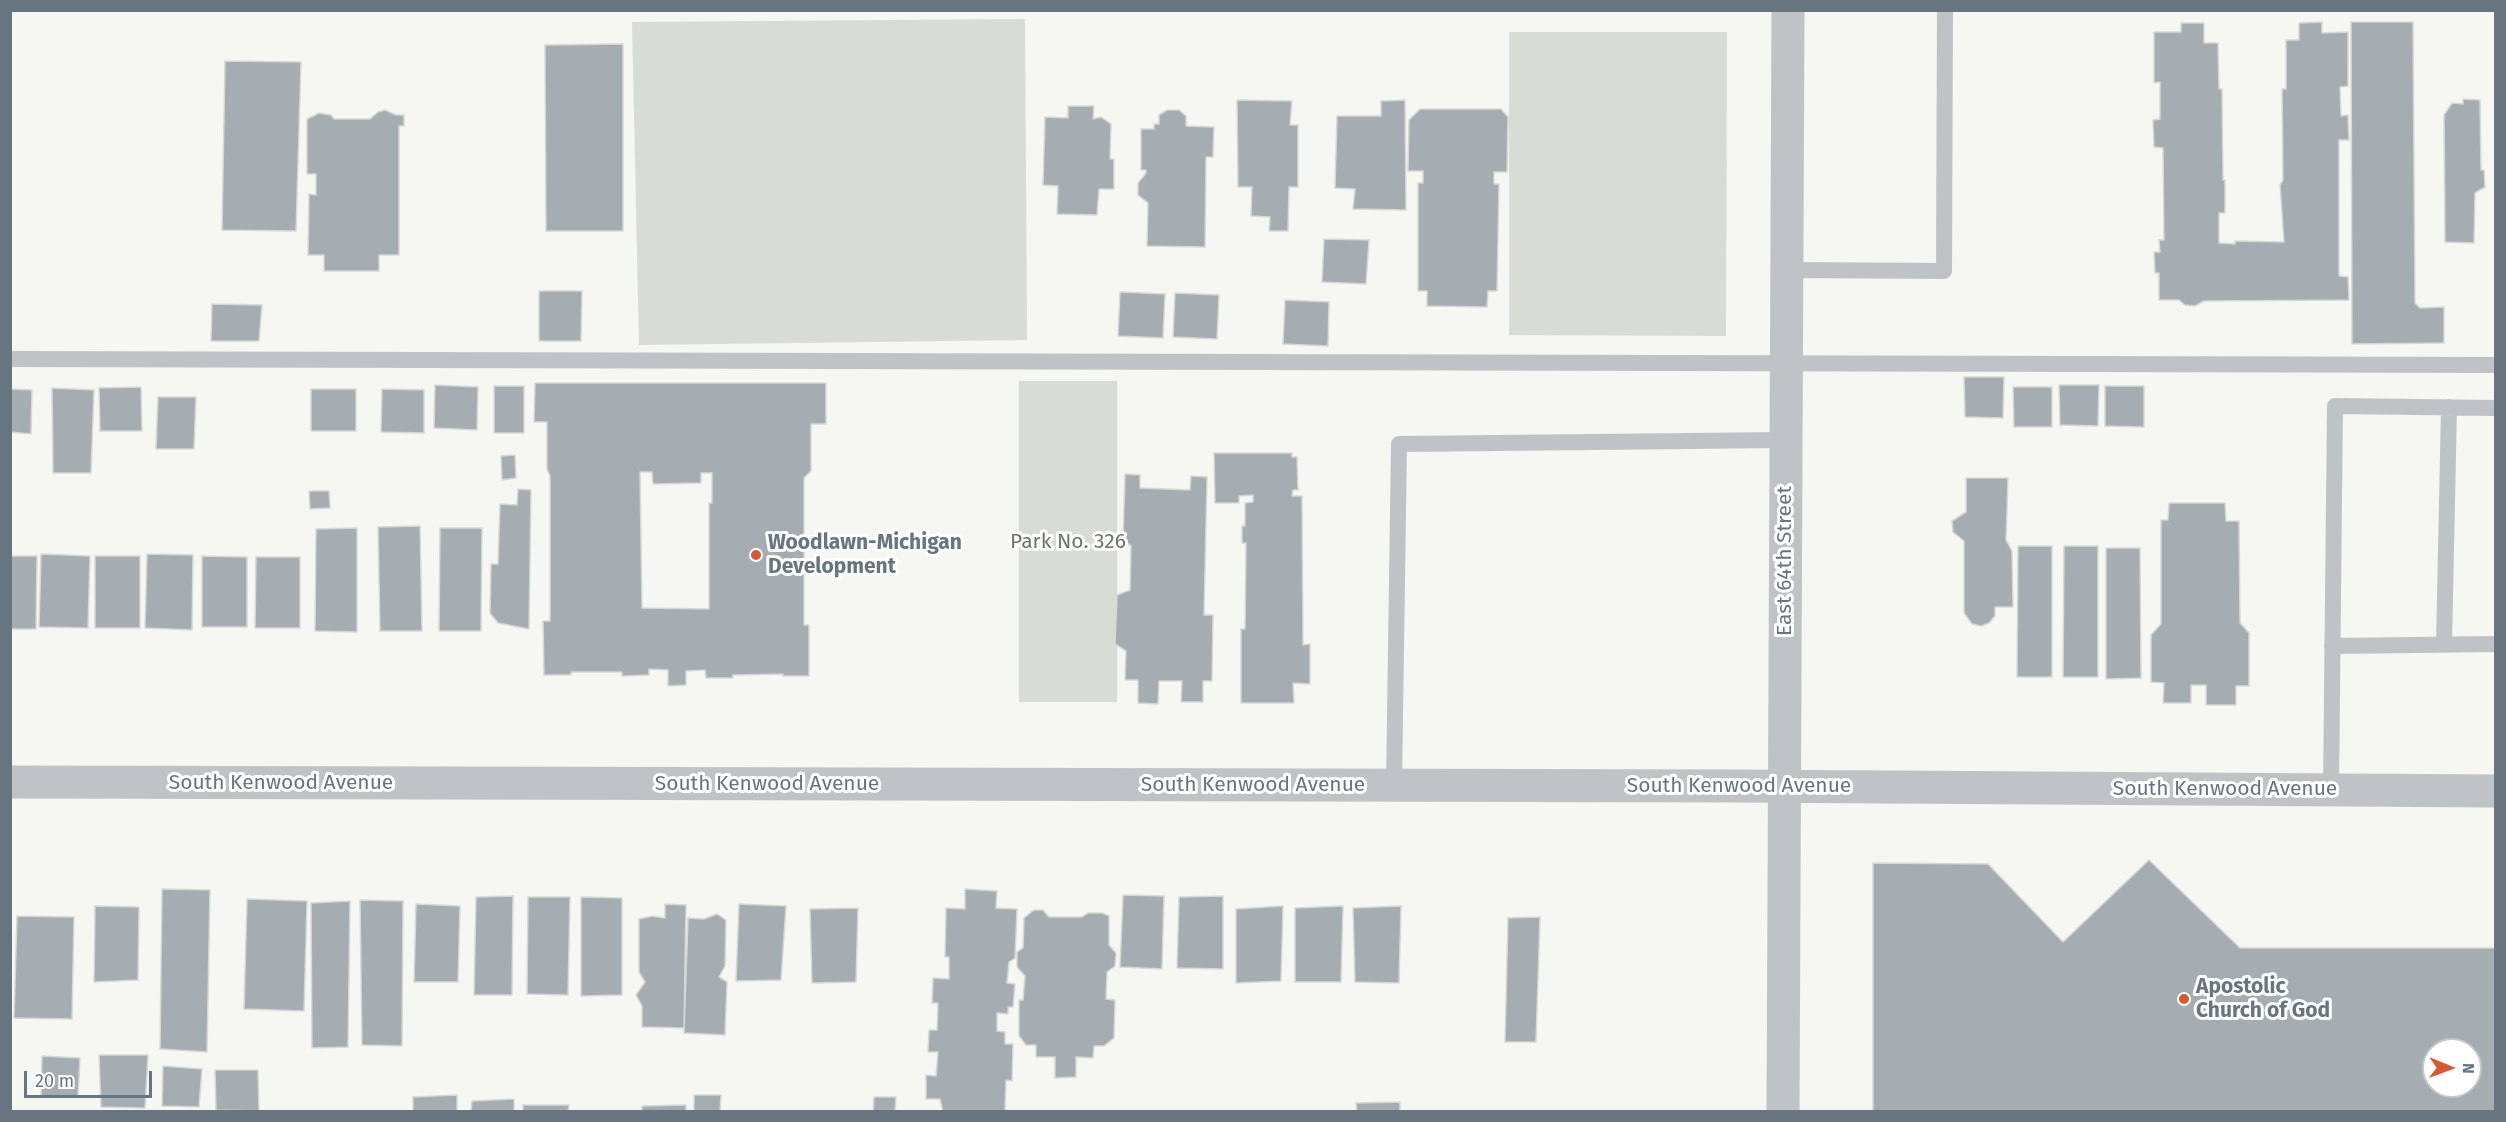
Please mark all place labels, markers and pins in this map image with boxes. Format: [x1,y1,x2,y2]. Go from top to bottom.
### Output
place label: Woodlawn-Michigan Development [768,530,962,580]
marker: Woodlawn-Michigan Development [749,548,763,562]
place label: Apostolic Church of God [2196,974,2330,1024]
marker: Apostolic Church of God [2177,992,2191,1006]

